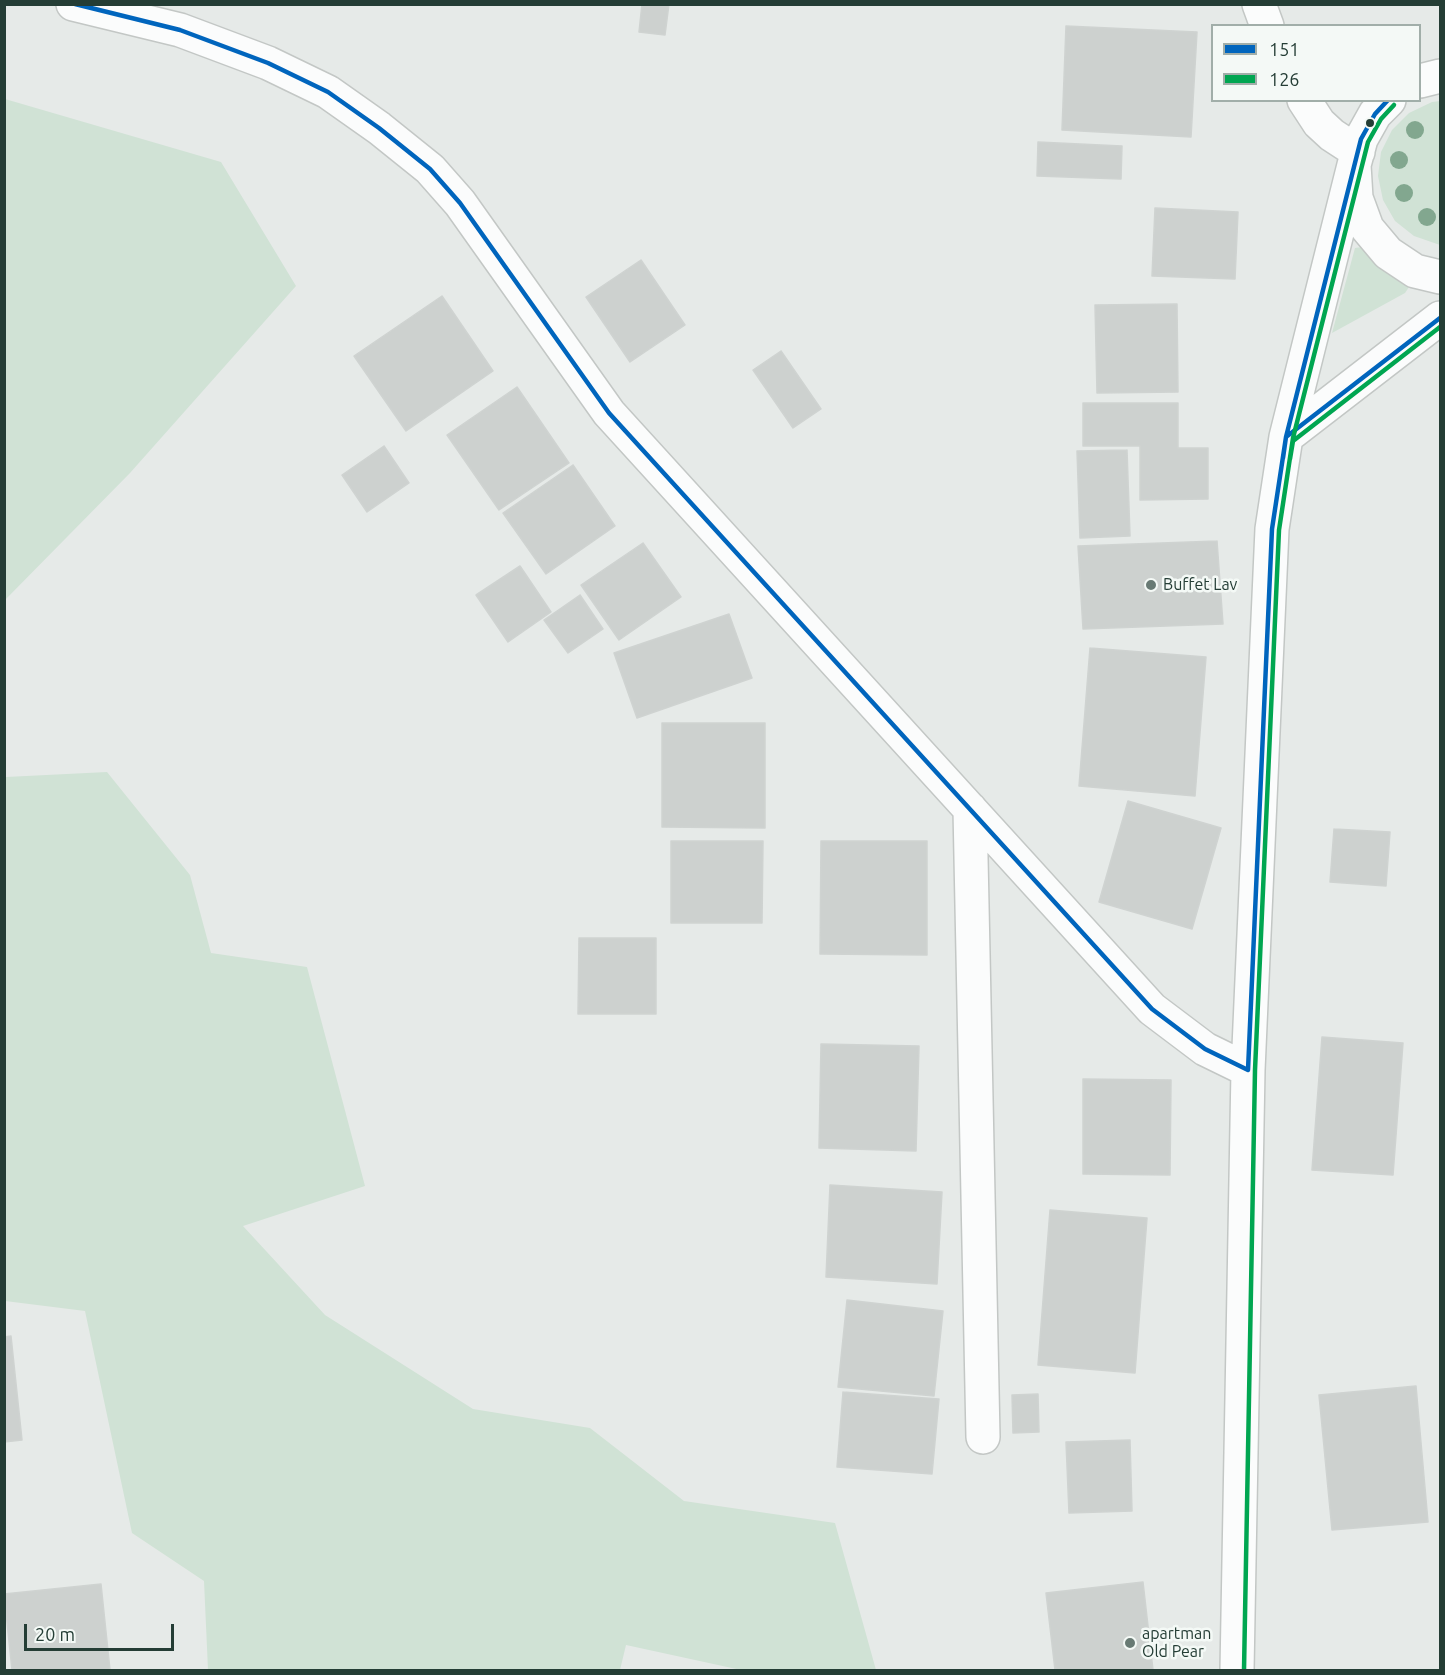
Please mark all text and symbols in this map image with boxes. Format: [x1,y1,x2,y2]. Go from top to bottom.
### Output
legend [1211,24,1421,102]
text: 151 [1269,39,1299,59]
text: 126 [1269,69,1299,89]
unlabelled marker [1364,117,1376,129]
place label: Buffet Lav [1163,575,1237,595]
marker: Buffet Lav [1144,578,1158,592]
scale bar [27,1612,177,1650]
text: 20 m [35,1624,75,1644]
place label: apartman Old Pear [1142,1624,1211,1662]
marker: apartman Old Pear [1123,1636,1137,1650]

